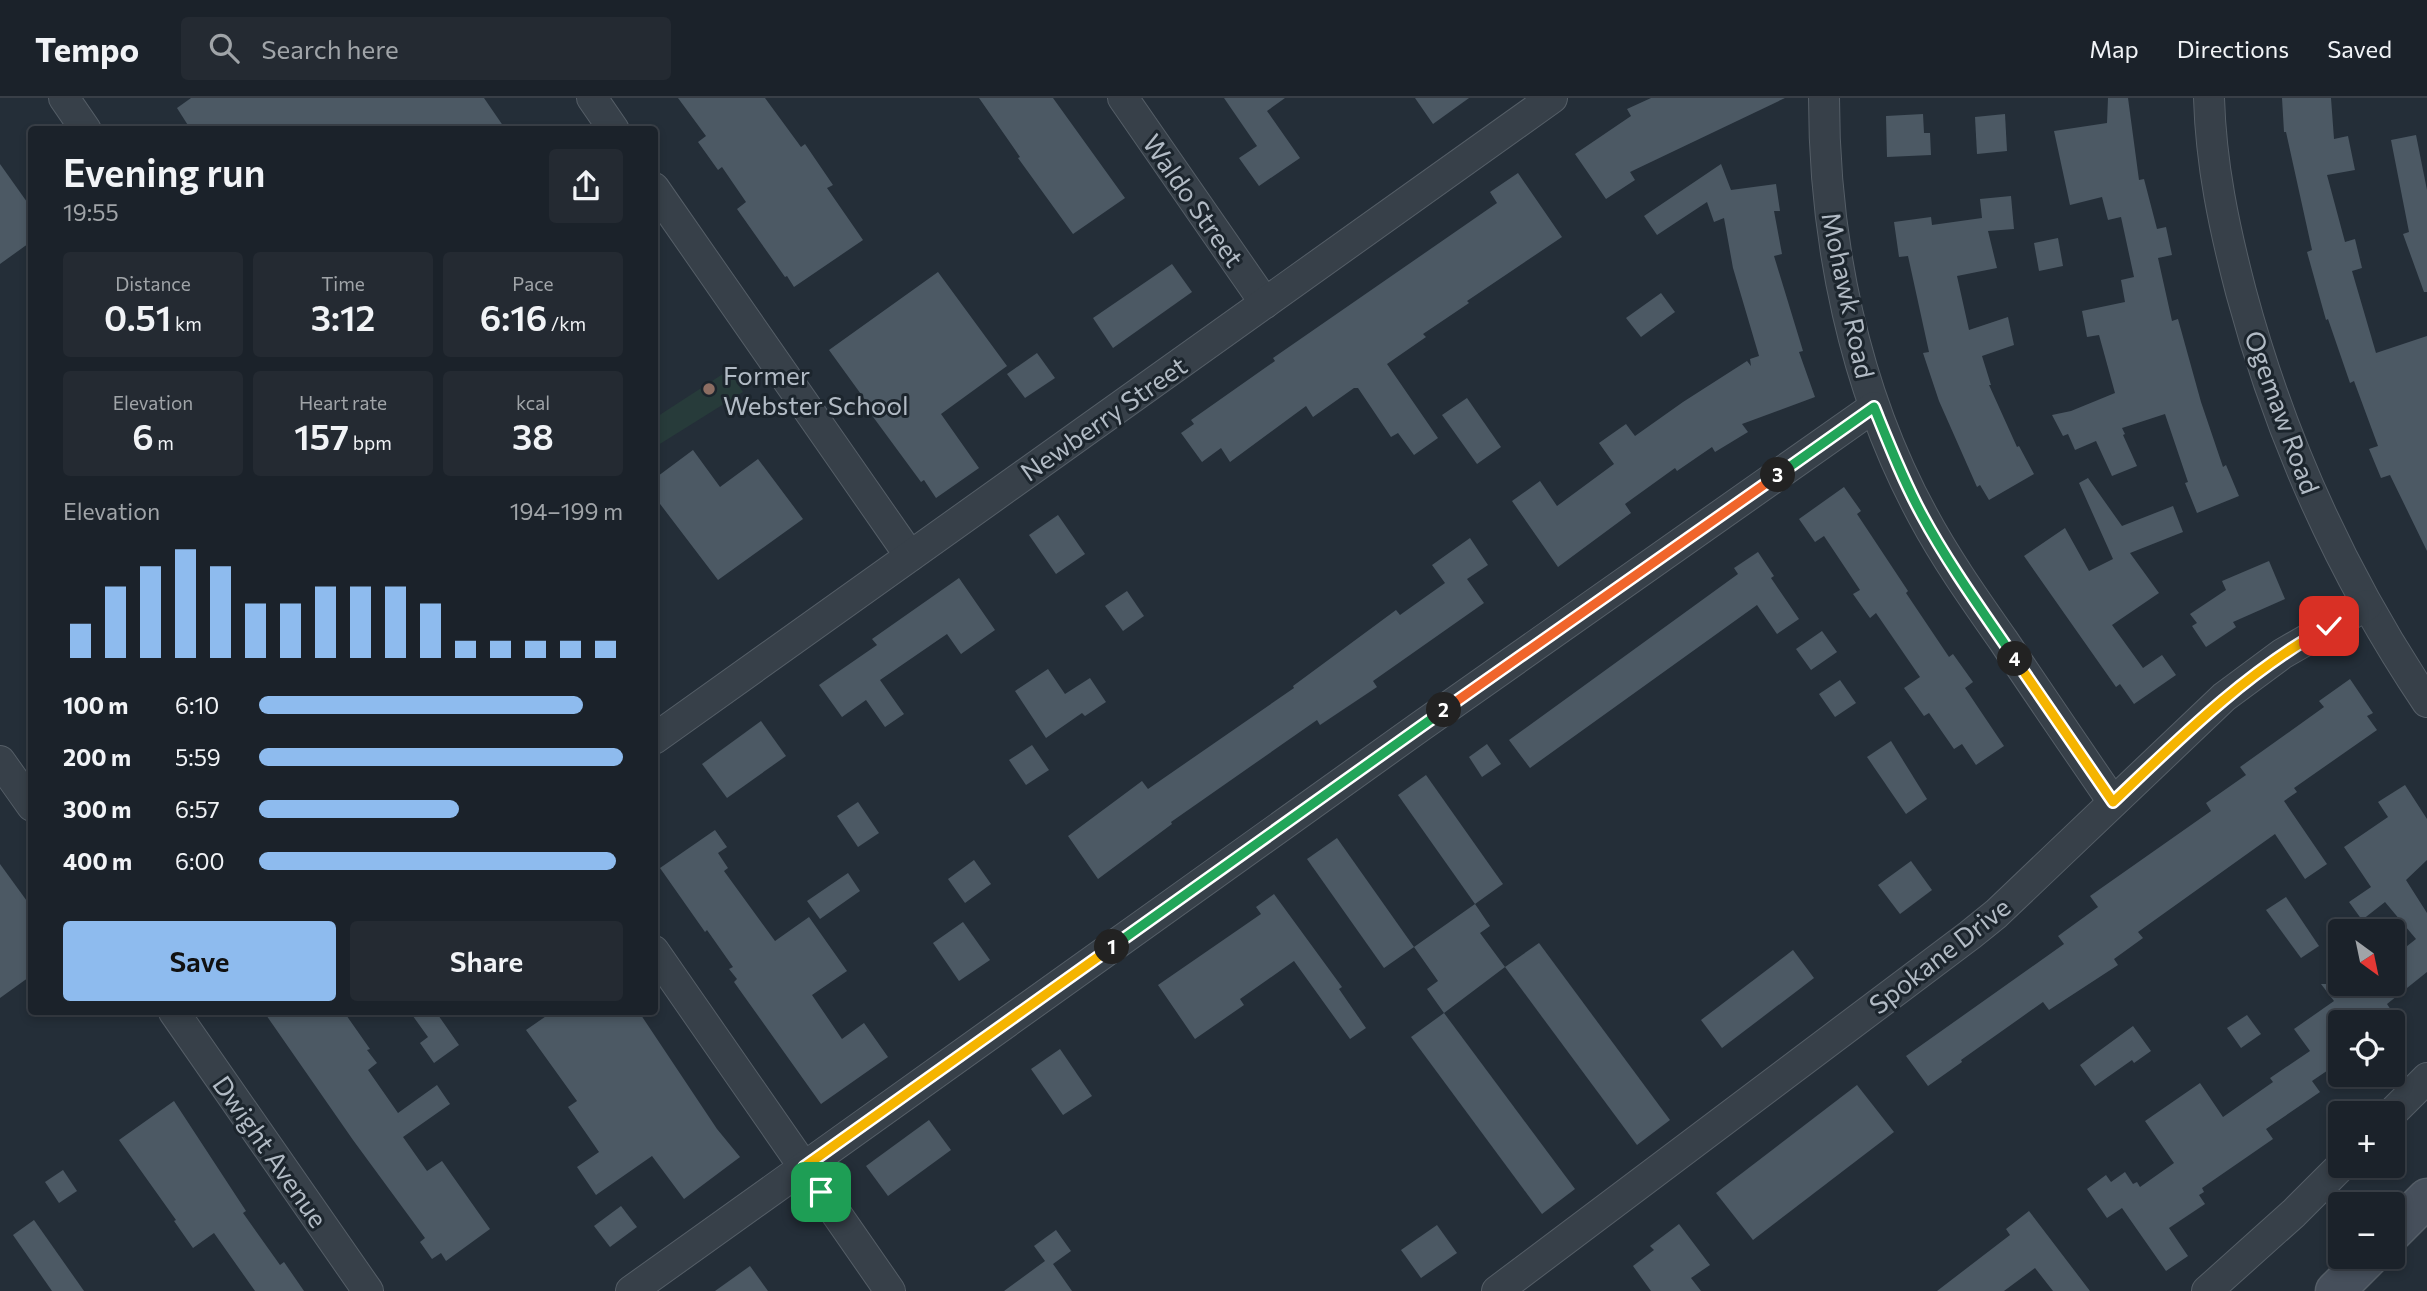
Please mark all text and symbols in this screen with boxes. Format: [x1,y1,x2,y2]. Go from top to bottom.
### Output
search box [181,17,671,80]
text: Tempo [35,28,139,69]
icon: search [205,29,243,67]
text: Search here [261,33,399,64]
text: Map [2089,34,2139,63]
text: Directions [2177,34,2289,63]
text: Saved [2327,34,2392,63]
street label: Waldo Street [1137,128,1251,272]
text: Evening run [63,148,266,195]
button: share [549,149,623,223]
text: 19:55 [63,198,119,226]
street label: Mohawk Road [1816,209,1882,381]
text: Distance [115,272,191,295]
text: Time [321,272,365,295]
text: Pace [512,272,554,295]
text: 0.51 [104,295,171,338]
text: 3:12 [311,295,375,338]
text: 6:16 [480,295,547,338]
text: km [171,312,202,335]
text: /km [547,312,586,335]
street label: Ogemaw Road [2239,326,2327,498]
street label: Newberry Street [1014,349,1192,487]
place label: Former Webster School [723,359,909,420]
marker: Former Webster School [701,381,717,397]
text: Elevation [113,391,193,414]
text: Heart rate [299,391,387,414]
text: kcal [516,391,550,414]
text: 6 [132,414,154,457]
text: 157 [294,414,349,457]
text: 38 [512,414,554,457]
text: m [154,431,174,454]
text: bpm [349,431,392,454]
pin: 3 [1760,458,1796,492]
text: 3 [1772,463,1783,486]
text: Elevation [63,497,160,525]
text: 194–199 m [510,497,623,525]
pin [2299,596,2359,656]
icon: check [2310,607,2348,645]
pin: 4 [1997,642,2032,676]
text: 4 [2009,647,2020,670]
text: 100 m [63,691,128,719]
text: 6:10 [175,691,219,719]
pin: 2 [1426,692,1462,728]
text: 2 [1438,698,1449,721]
text: 200 m [63,743,131,771]
text: 5:59 [175,743,221,771]
text: 300 m [63,795,131,823]
text: 6:57 [175,795,220,823]
text: 400 m [63,847,132,875]
text: 6:00 [175,847,224,875]
street label: Spokane Drive [1862,890,2016,1020]
north arrow [2328,919,2404,996]
map controls [2328,919,2405,1269]
button: Save [63,921,336,1001]
button: Share [350,921,623,1001]
pin: 1 [1094,930,1130,964]
text: 1 [1107,935,1116,958]
button: locate [2328,1010,2405,1087]
street label: Dwight Avenue [207,1069,335,1233]
button: + [2328,1101,2405,1178]
pin [791,1162,851,1222]
icon: arrive [802,1173,840,1211]
button: − [2328,1192,2405,1269]

